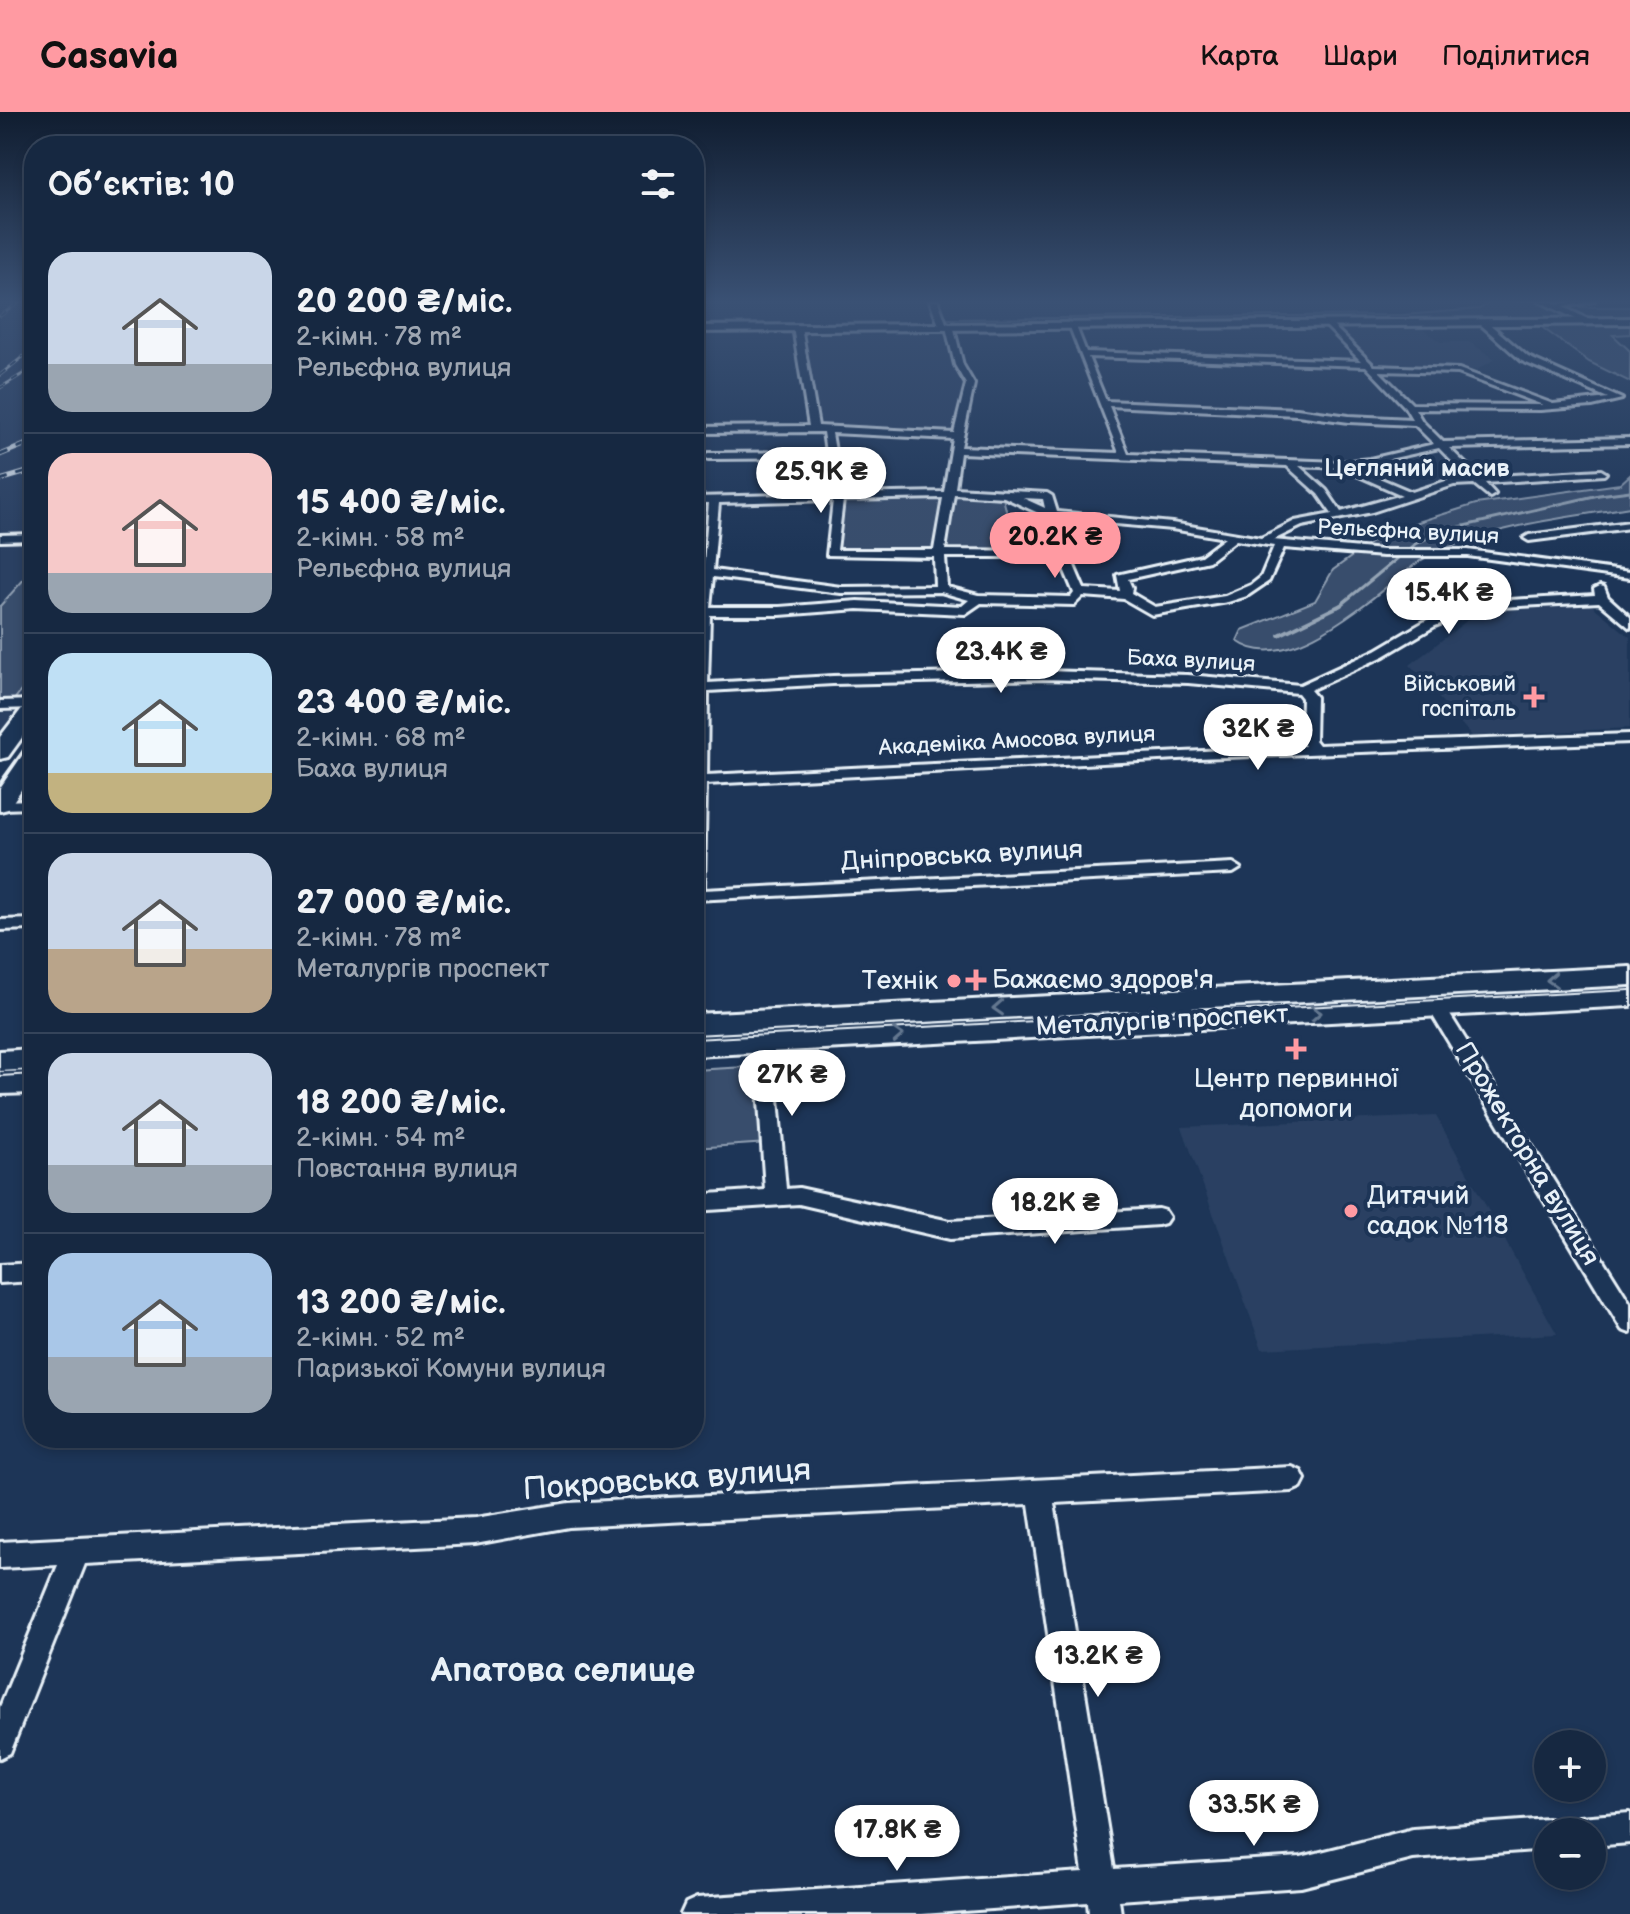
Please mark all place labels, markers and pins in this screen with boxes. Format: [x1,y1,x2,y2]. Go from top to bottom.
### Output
pin: 25.9K ₴ [747,447,895,515]
pin: 20.2K ₴ [981,512,1129,580]
pin: 15.4K ₴ [1375,568,1523,636]
pin: 23.4K ₴ [927,627,1075,695]
place label: Військовий госпіталь [1403,671,1516,723]
marker: Військовий госпіталь [1523,686,1545,708]
pin: 32K ₴ [1202,704,1314,772]
place label: Бажаємо здоров'я [992,965,1214,996]
place label: Технік [862,966,938,997]
marker: Бажаємо здоров'я [967,971,985,989]
marker: Технік [945,972,963,990]
marker: Центр первинної допомоги [1285,1038,1307,1060]
pin: 27K ₴ [736,1050,848,1118]
place label: Центр первинної допомоги [1194,1064,1399,1125]
pin: 18.2K ₴ [981,1178,1129,1246]
place label: Дитячий садок №118 [1367,1181,1509,1242]
marker: Дитячий садок №118 [1342,1202,1360,1220]
pin: 13.2K ₴ [1024,1631,1172,1699]
pin: 33.5K ₴ [1180,1780,1328,1848]
pin: 17.8K ₴ [823,1805,971,1873]

